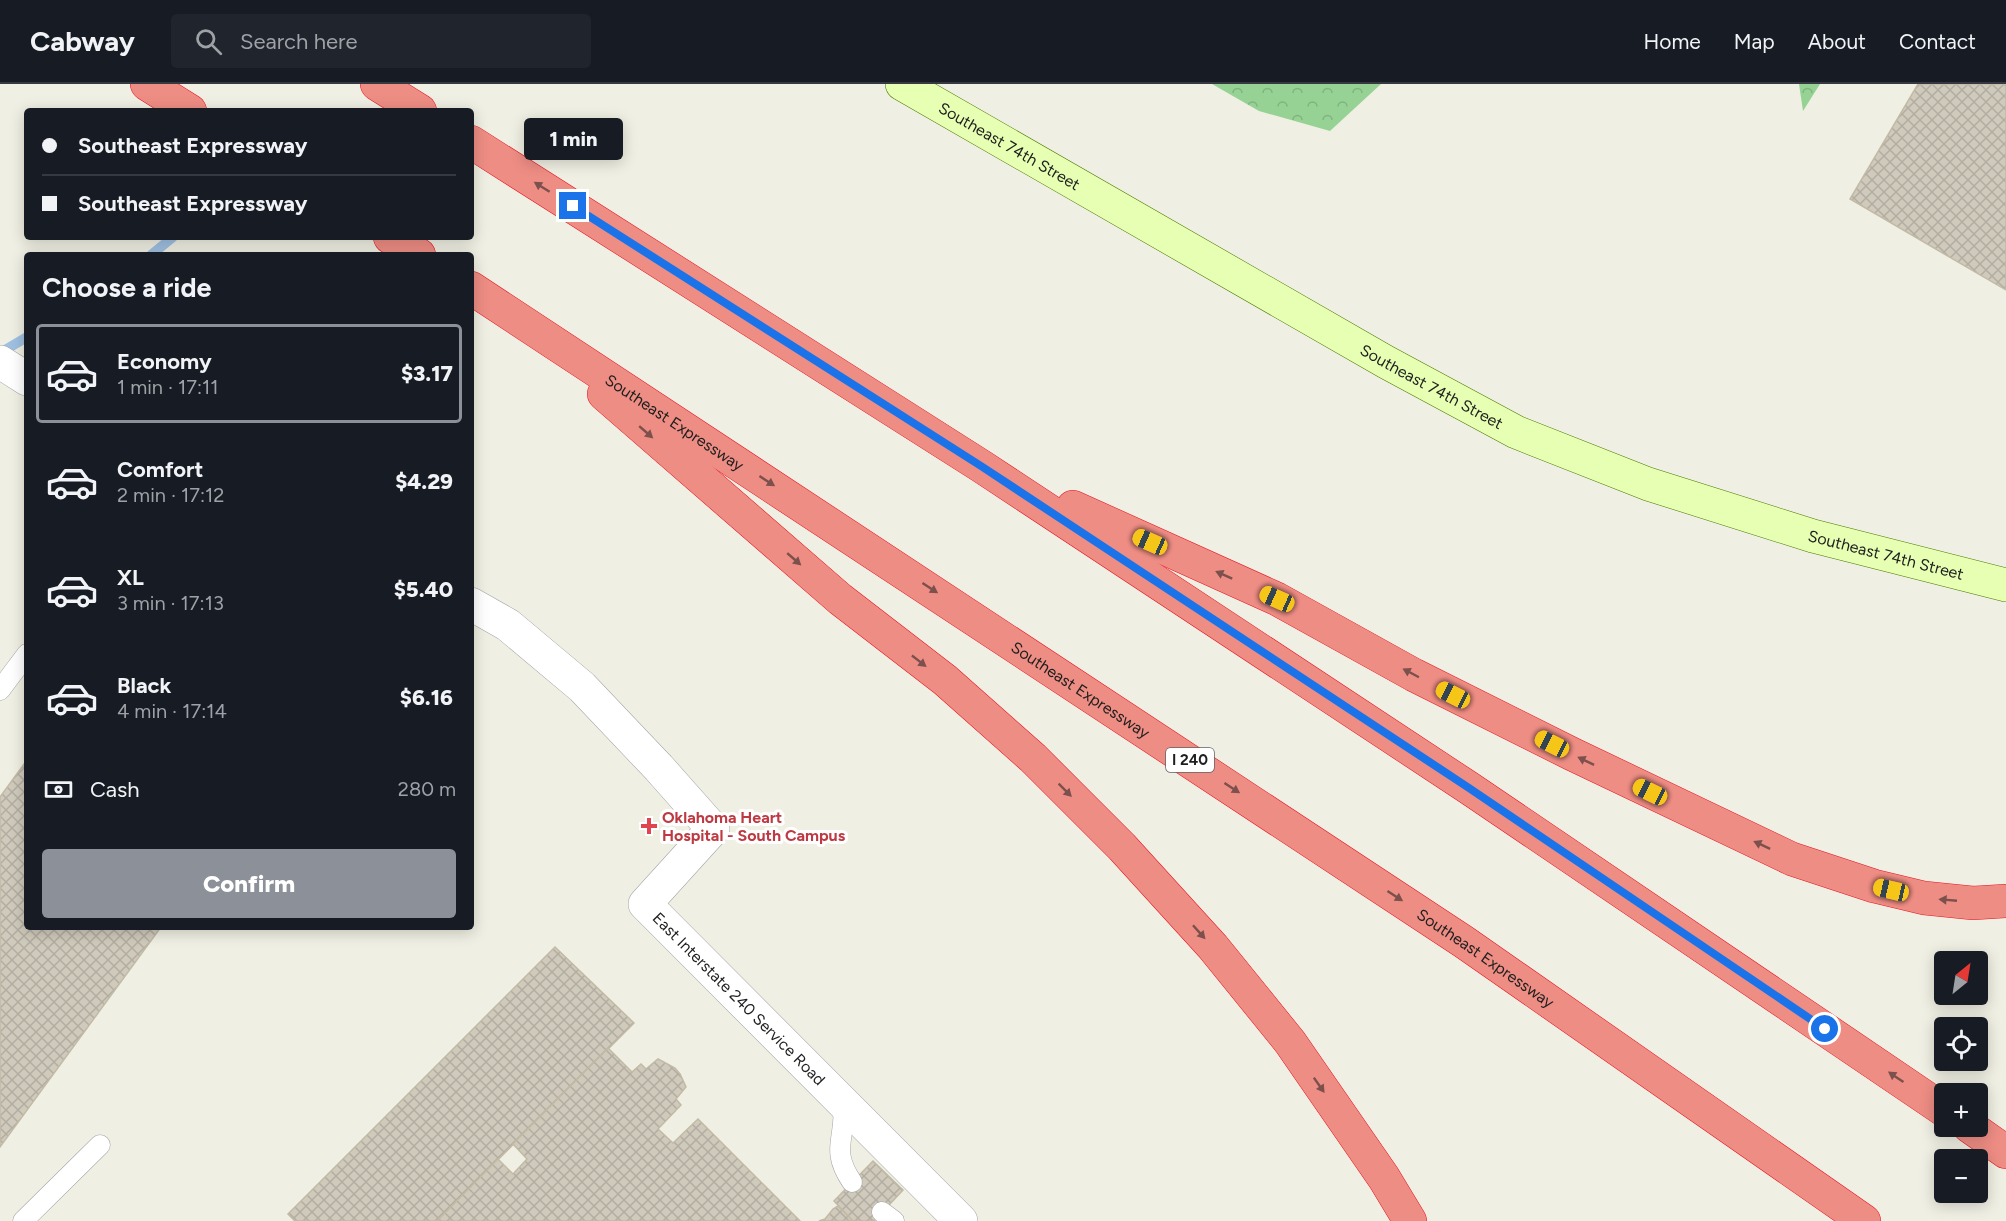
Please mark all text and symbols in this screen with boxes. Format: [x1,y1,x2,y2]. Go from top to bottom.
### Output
search box [171,14,591,68]
text: Cabway [30,24,135,58]
icon: search [192,25,225,58]
text: Search here [240,28,357,55]
text: Home [1644,29,1701,54]
text: Map [1734,29,1775,54]
text: About [1808,29,1866,54]
text: Contact [1899,29,1976,54]
street label: Southeast 74th Street [936,98,1084,194]
callout: 1 min [524,119,622,161]
text: 1 min [550,127,597,151]
text: Southeast Expressway [78,132,307,159]
one-way arrow [534,181,550,192]
text: Southeast Expressway [78,190,307,217]
route end [559,192,586,219]
text: Choose a ride [42,271,211,304]
street label: Southeast 74th Street [1357,340,1507,433]
icon: car [45,347,99,401]
text: Economy [117,348,212,375]
text: $3.17 [401,360,453,387]
street label: Southeast Expressway [602,370,748,475]
text: 1 min · 17:11 [117,375,219,399]
one-way arrow [638,425,654,438]
icon: car [45,455,99,509]
text: Comfort [117,456,203,483]
text: $4.29 [395,468,453,495]
one-way arrow [758,475,774,487]
text: 2 min · 17:12 [117,483,224,507]
car [1130,526,1170,558]
street label: Southeast 74th Street [1806,526,1966,583]
one-way arrow [786,552,801,565]
icon: car [45,563,99,617]
text: XL [117,564,144,591]
one-way arrow [1215,571,1232,580]
text: $5.40 [394,576,453,603]
one-way arrow [921,582,937,594]
car [1257,583,1297,615]
text: 3 min · 17:13 [117,591,224,615]
street label: Southeast Expressway [1008,637,1154,742]
one-way arrow [912,654,927,666]
one-way arrow [1403,669,1420,678]
icon: car [45,671,99,725]
text: Black [117,672,171,699]
car [1433,679,1473,711]
text: $6.16 [400,684,453,711]
text: 4 min · 17:14 [117,699,227,723]
car [1532,728,1572,760]
road number: I 240 [1166,748,1214,772]
one-way arrow [1577,756,1594,766]
icon: cash [42,773,75,806]
text: Cash [90,776,140,803]
car [1630,776,1670,808]
text: 280 m [398,777,456,801]
one-way arrow [1058,782,1072,796]
one-way arrow [1224,783,1241,794]
place label: Oklahoma Heart Hospital - South Campus [662,808,846,845]
marker: Oklahoma Heart Hospital - South Campus [640,817,658,835]
one-way arrow [1753,841,1770,850]
button: Confirm [42,849,456,918]
car [1871,877,1911,903]
one-way arrow [1387,890,1403,901]
one-way arrow [1938,895,1957,905]
street label: Southeast Expressway [1414,904,1558,1012]
street label: East Interstate 240 Service Road [649,908,829,1089]
one-way arrow [1192,924,1205,939]
north arrow [1934,951,1988,1005]
map controls [1934,951,1988,1203]
route start [1811,1015,1838,1042]
button: locate [1934,1017,1988,1071]
one-way arrow [1888,1071,1904,1083]
one-way arrow [1313,1076,1325,1092]
button: + [1934,1083,1988,1137]
button: − [1934,1149,1988,1203]

